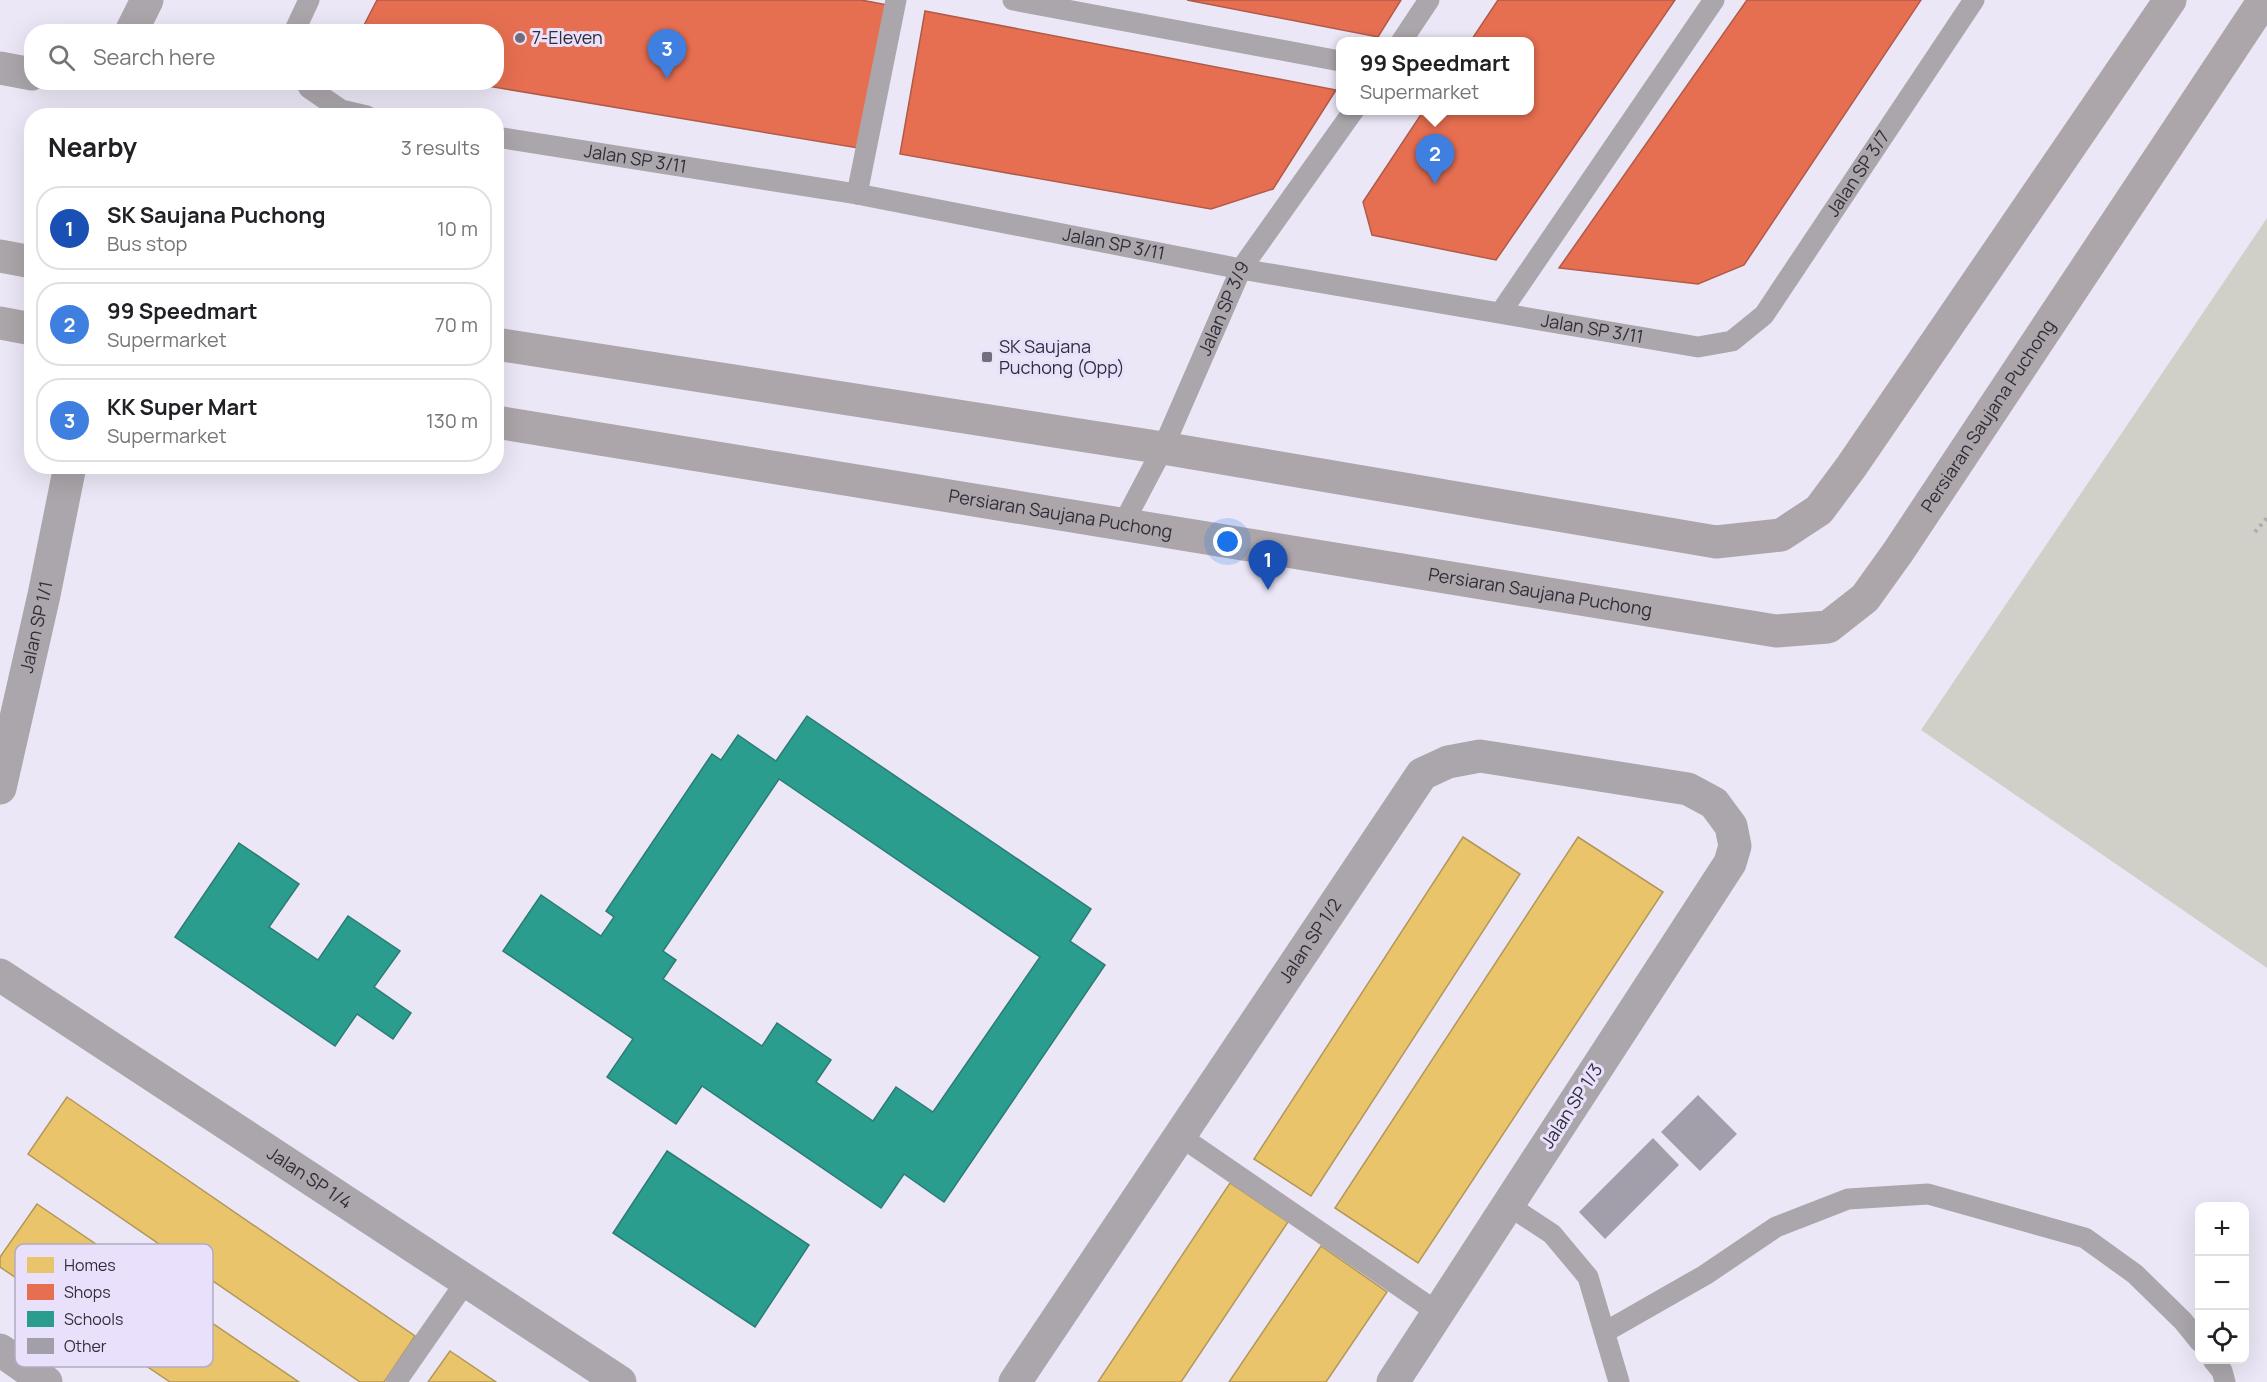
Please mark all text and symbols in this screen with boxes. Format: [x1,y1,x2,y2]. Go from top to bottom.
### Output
search box [24,24,504,90]
place label: 7-Eleven [532,25,603,49]
pin: 3 [648,29,686,79]
marker: 7-Eleven [513,31,527,45]
popup [1336,37,1534,115]
icon: search [45,41,78,74]
text: Search here [93,42,215,72]
text: 99 Speedmart [1360,48,1510,78]
text: Supermarket [1360,78,1479,105]
street label: Jalan SP 3/7 [1820,125,1895,221]
text: Nearby [48,129,137,165]
text: 3 results [401,134,480,161]
pin: 2 [1416,134,1454,184]
street label: Jalan SP 3/11 [582,138,688,178]
text: SK Saujana Puchong [107,200,326,230]
text: 1 [65,215,74,242]
text: 10 m [437,215,478,242]
street label: Jalan SP 3/11 [1061,221,1167,265]
text: Bus stop [107,230,187,257]
street label: Jalan SP 3/9 [1192,256,1254,359]
text: 99 Speedmart [107,296,258,326]
street label: Jalan SP 3/11 [1539,307,1645,348]
text: 2 [64,311,75,338]
text: 70 m [435,311,478,338]
street label: Persiaran Saujana Puchong [1915,314,2060,516]
text: Supermarket [107,326,227,353]
place label: SK Saujana Puchong (Opp) [999,334,1125,379]
marker: SK Saujana Puchong (Opp) [980,350,994,364]
text: KK Super Mart [107,392,257,422]
text: 3 [64,407,75,434]
text: 130 m [426,407,478,434]
text: Supermarket [107,422,227,449]
street label: Persiaran Saujana Puchong [947,483,1174,543]
your location [1213,527,1242,556]
pin: 1 [1248,540,1288,590]
street label: Persiaran Saujana Puchong [1427,561,1654,622]
street label: Jalan SP 1/1 [14,579,58,675]
street label: Jalan SP 1/2 [1273,893,1346,987]
street label: Jalan SP 1/3 [1535,1059,1607,1152]
street label: Jalan SP 1/4 [263,1141,357,1214]
map controls [2195,1202,2249,1364]
button: + [2195,1202,2249,1256]
legend [15,1244,213,1367]
text: Homes [64,1254,116,1276]
button: − [2195,1256,2249,1310]
text: Shops [64,1281,111,1303]
text: Schools [64,1308,123,1330]
button: locate [2195,1310,2249,1364]
text: Other [64,1335,107,1357]

